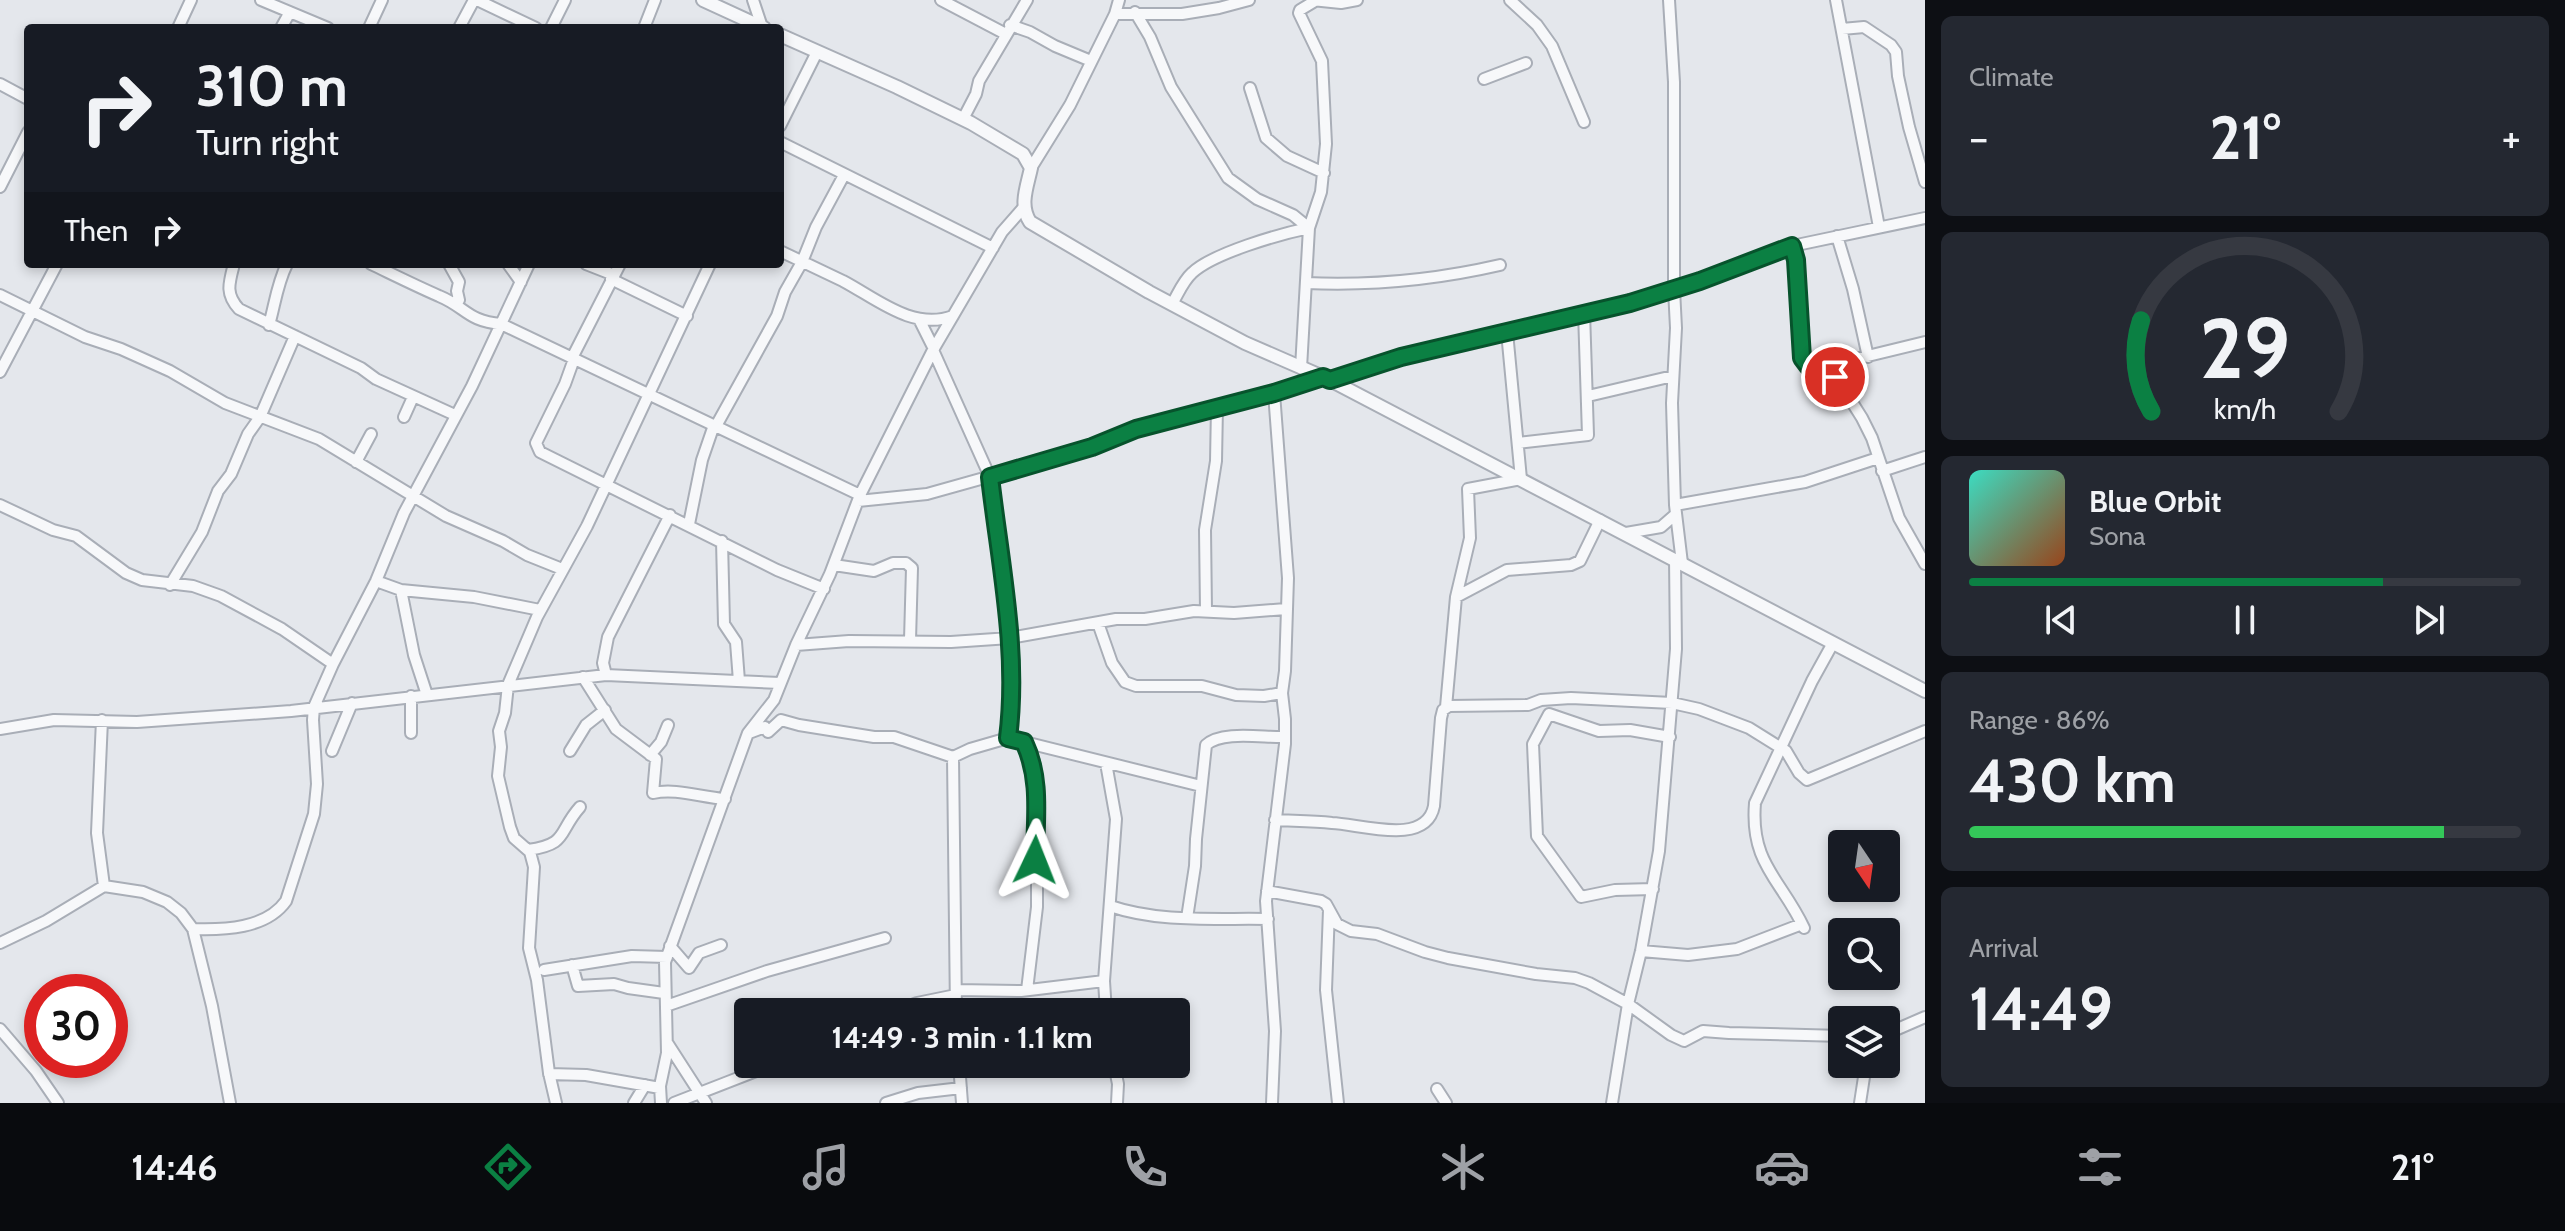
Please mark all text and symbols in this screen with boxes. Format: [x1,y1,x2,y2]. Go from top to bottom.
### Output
text: 310 m [196,52,348,120]
icon: right [64,56,168,160]
text: Climate [1969,61,2054,93]
text: 21° [2209,101,2281,174]
text: − [1969,111,1988,164]
text: + [2502,111,2521,164]
text: Turn right [196,120,339,164]
icon: right [144,208,188,252]
text: Then [64,212,128,249]
text: 29 [2200,297,2290,398]
pin [1801,343,1869,411]
icon: arrive [1813,355,1857,399]
text: km/h [2214,391,2276,426]
text: Blue Orbit [2089,483,2221,520]
text: Sona [2089,520,2146,552]
icon: previous [2039,598,2083,642]
icon: pause [2223,598,2267,642]
icon: next [2407,598,2451,642]
text: Range · 86% [1969,704,2110,736]
text: 430 km [1969,744,2176,817]
position arrow [993,818,1077,902]
north arrow [1828,830,1900,902]
map controls [1828,830,1900,1078]
button: search [1828,918,1900,990]
text: Arrival [1969,932,2038,964]
text: 14:49 [1969,972,2113,1045]
speed limit sign: 30 [24,974,128,1078]
button: layers [1828,1006,1900,1078]
text: 14:49 · 3 min · 1.1 km [831,1019,1093,1056]
icon: directions [480,1139,536,1195]
icon: music [798,1139,854,1195]
icon: phone [1117,1139,1173,1195]
icon: climate [1435,1139,1491,1195]
icon: car [1754,1139,1810,1195]
icon: filters [2072,1139,2128,1195]
text: 14:46 [131,1145,217,1189]
text: 21° [2391,1145,2434,1189]

